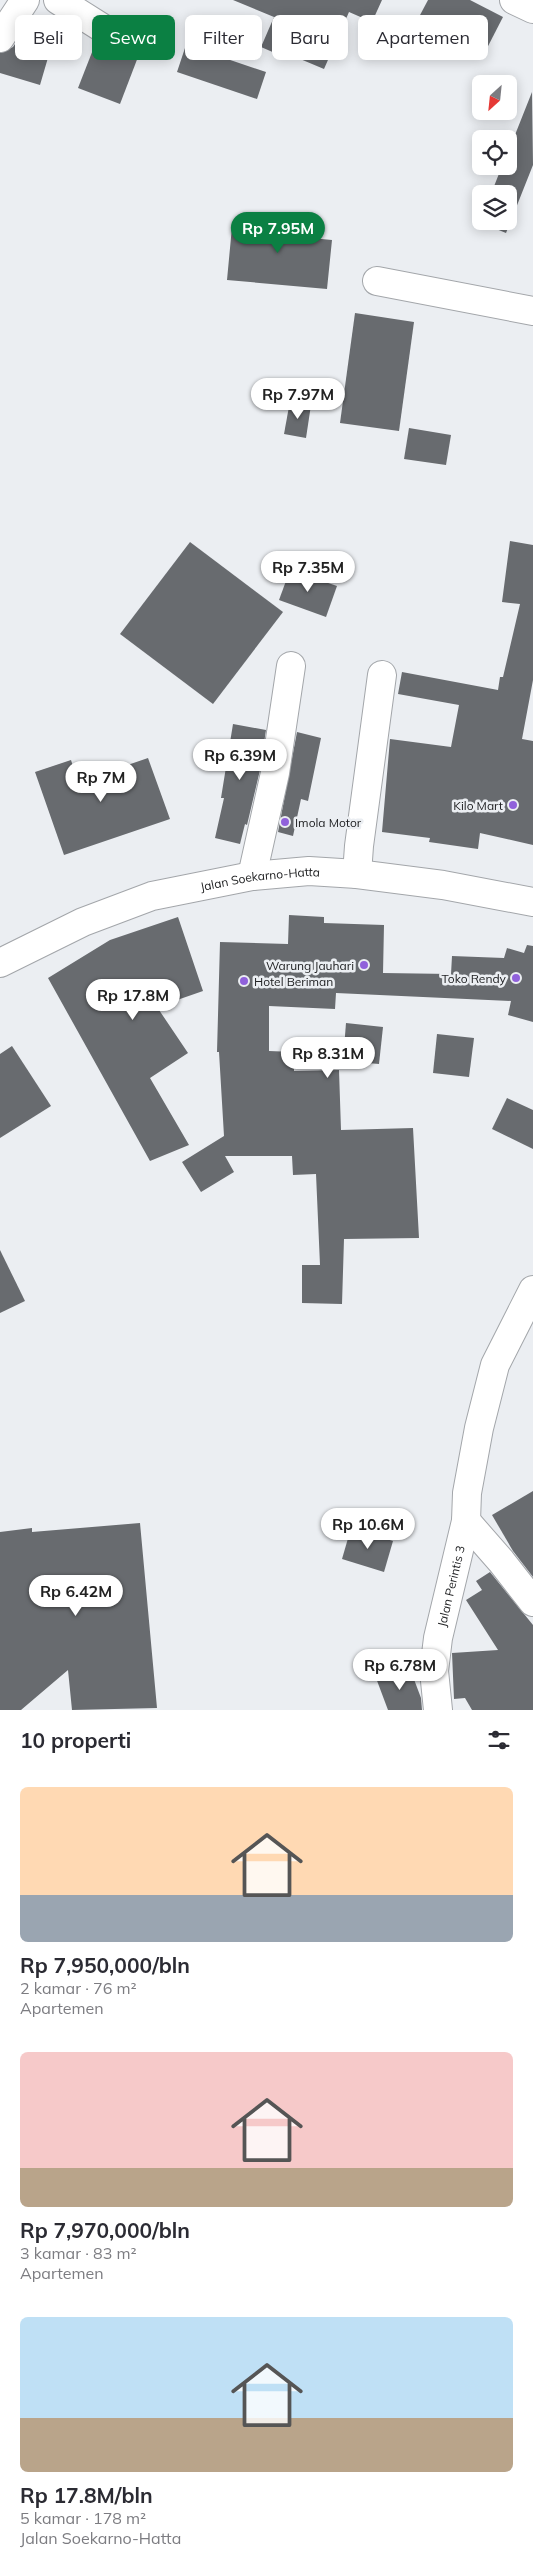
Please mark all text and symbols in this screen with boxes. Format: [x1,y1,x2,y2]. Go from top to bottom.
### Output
chip: Beli [15,15,82,60]
chip: Sewa [92,15,175,60]
chip: Filter [185,15,262,60]
chip: Baru [272,15,348,60]
chip: Apartemen [358,15,488,60]
north arrow [472,75,518,120]
map controls [472,75,517,230]
button: locate [472,130,517,175]
button: layers [472,185,517,230]
pin: Rp 7.95M [226,212,330,254]
text: Rp 7.95M [242,218,314,238]
pin: Rp 7.97M [246,378,350,420]
text: Rp 7.97M [262,384,334,404]
pin: Rp 7.35M [256,550,360,593]
text: Rp 7.35M [272,557,344,577]
pin: Rp 6.39M [188,738,292,781]
text: Rp 6.39M [204,745,276,765]
pin: Rp 7M [66,760,136,803]
text: Rp 7M [76,767,126,787]
place label: Kilo Mart [453,798,503,813]
marker: Kilo Mart [507,799,519,811]
place label: Imola Motor [295,815,362,830]
marker: Imola Motor [279,816,291,828]
street label: Jalan Soekarno-Hatta [199,863,320,894]
place label: Warung Jauhari [266,958,354,973]
marker: Warung Jauhari [358,959,370,971]
place label: Toko Rendy [442,971,507,986]
marker: Toko Rendy [510,972,522,984]
place label: Hotel Beriman [254,974,333,989]
marker: Hotel Beriman [238,975,250,987]
pin: Rp 17.8M [81,978,185,1021]
text: Rp 17.8M [97,985,169,1005]
pin: Rp 8.31M [276,1036,380,1079]
text: Rp 8.31M [292,1043,364,1063]
pin: Rp 10.6M [316,1508,420,1550]
text: Rp 10.6M [332,1514,404,1534]
street label: Jalan Perintis 3 [433,1544,467,1628]
pin: Rp 6.42M [24,1574,128,1617]
text: Rp 6.42M [40,1581,112,1601]
pin: Rp 6.78M [348,1648,452,1691]
text: Rp 6.78M [364,1655,436,1675]
icon: filters [485,1726,513,1754]
text: 10 properti [20,1727,131,1753]
icon: home [222,1820,312,1910]
text: Rp 7,950,000/bln [20,1952,190,1978]
text: 2 kamar · 76 m² [20,1978,137,1998]
text: Apartemen [20,1998,104,2018]
icon: home [222,2085,312,2175]
text: Rp 7,970,000/bln [20,2217,190,2243]
text: 3 kamar · 83 m² [20,2243,137,2263]
text: Apartemen [20,2263,104,2283]
icon: home [222,2350,312,2440]
text: Rp 17.8M/bln [20,2482,153,2508]
text: 5 kamar · 178 m² [20,2508,146,2528]
text: Jalan Soekarno-Hatta [20,2528,181,2548]

